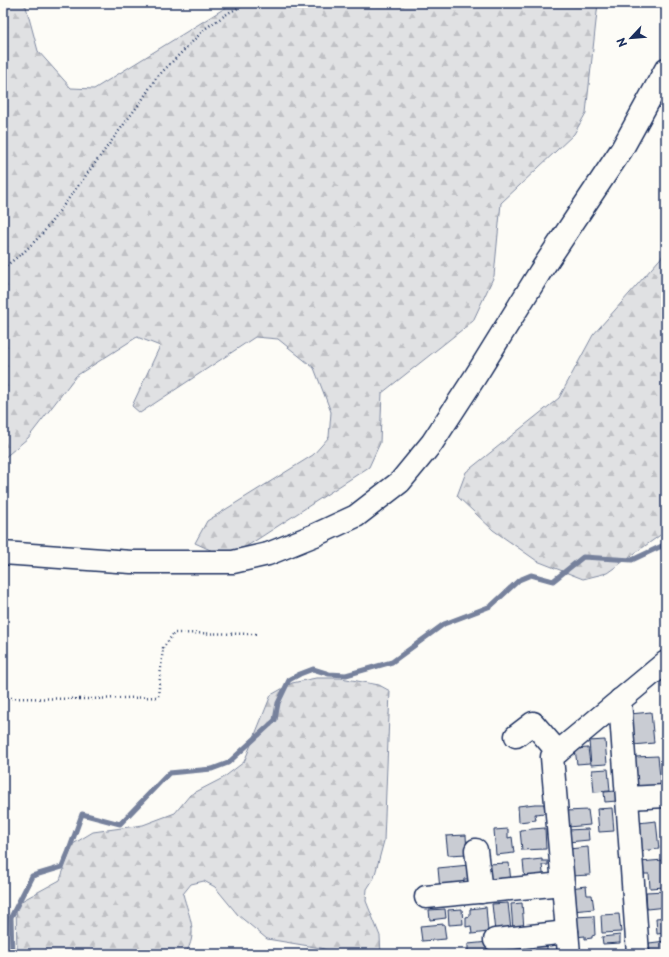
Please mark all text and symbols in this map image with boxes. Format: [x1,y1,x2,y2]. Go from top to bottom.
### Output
north arrow [611,18,651,58]
text: N [612,35,631,50]

